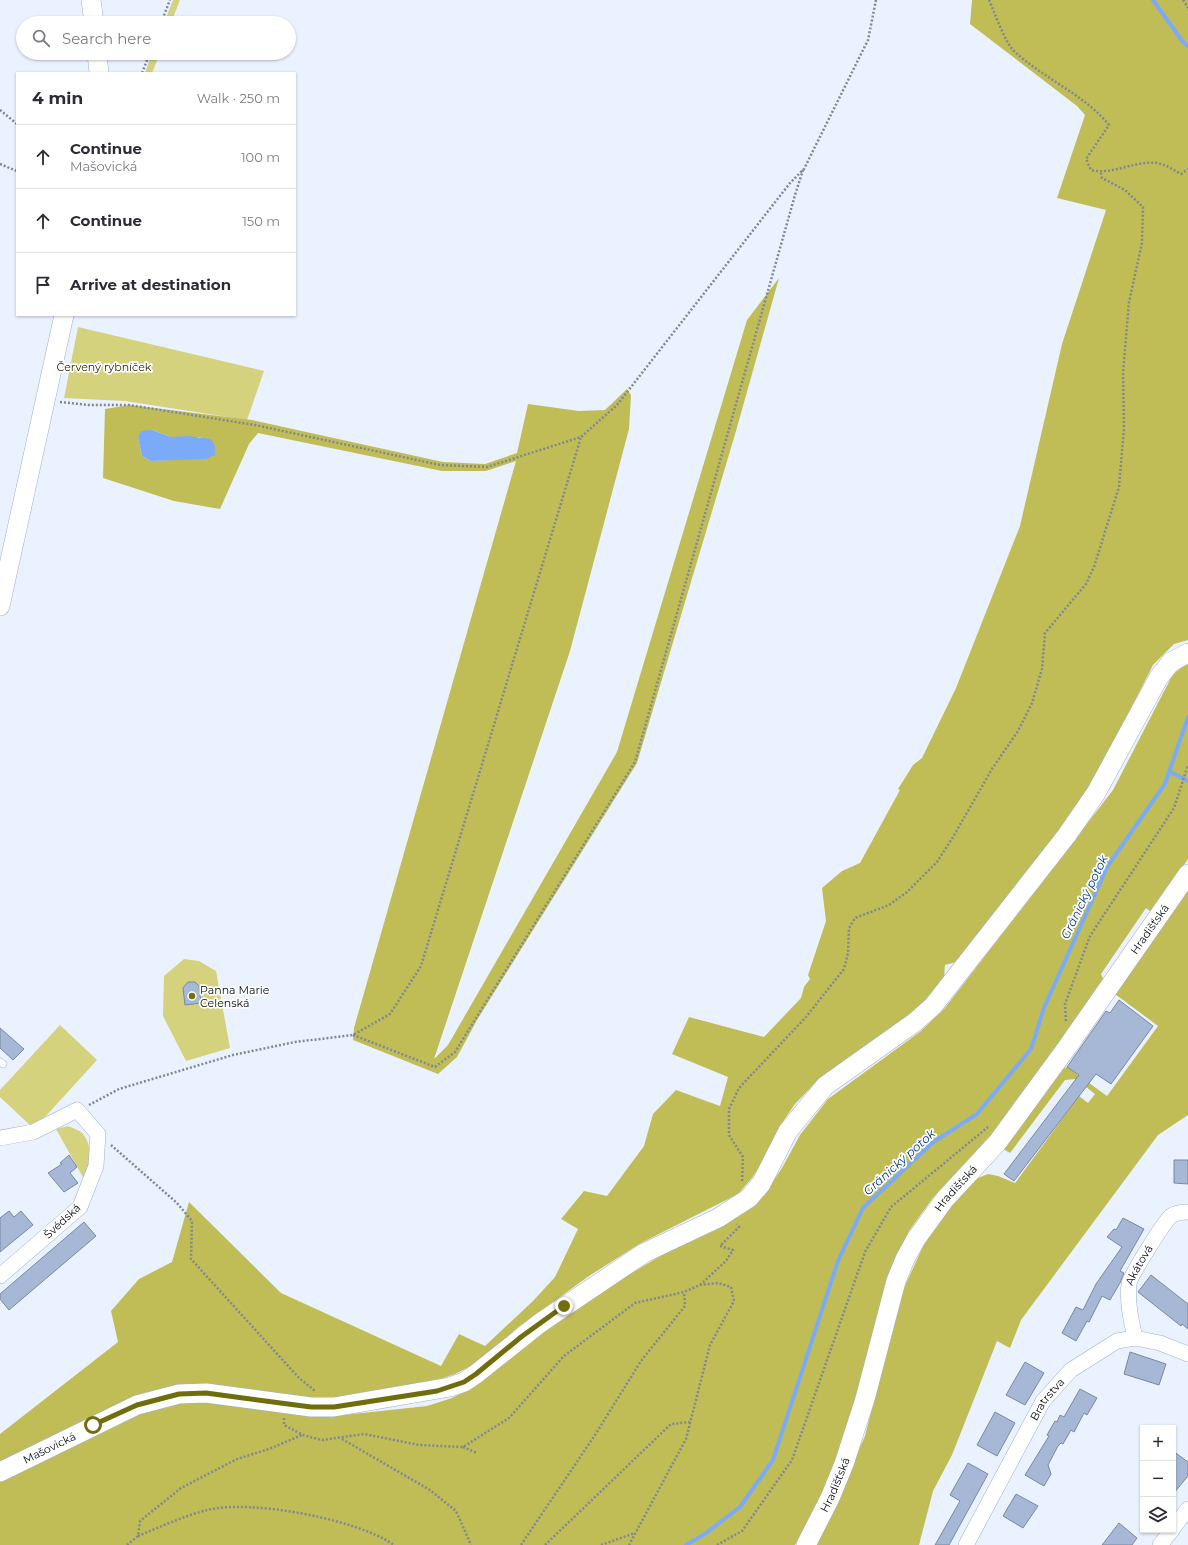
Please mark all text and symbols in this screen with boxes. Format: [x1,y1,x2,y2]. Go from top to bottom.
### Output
search box [16,16,296,60]
icon: search [30,27,52,49]
text: Search here [62,29,151,48]
text: 4 min [32,88,83,108]
text: Walk · 250 m [197,90,280,106]
text: Continue [70,139,142,158]
icon: ahead [32,146,54,168]
text: 100 m [241,149,280,165]
text: Mašovická [70,158,137,174]
icon: ahead [32,210,54,232]
text: Continue [70,211,142,230]
text: 150 m [242,213,280,229]
icon: arrive [32,274,54,296]
text: Arrive at destination [70,275,231,294]
park label: Červený rybníček [57,360,152,374]
water label: Gránický potok [1057,852,1111,941]
street label: Hradišťská [1127,901,1172,957]
place label: Panna Marie Celenská [200,983,270,1010]
marker: Panna Marie Celenská [187,991,197,1001]
water label: Gránický potok [860,1125,939,1198]
street label: Hradišťská [931,1162,980,1214]
street label: Švédská [41,1201,83,1241]
street label: Akátová [1122,1242,1156,1287]
route end [555,1297,573,1315]
street label: Bratrstva [1027,1375,1067,1423]
route start [84,1416,102,1434]
map controls [1140,1425,1176,1533]
button: + [1140,1425,1176,1461]
street label: Mašovická [21,1429,78,1467]
street label: Hradišťská [817,1456,853,1514]
button: − [1140,1461,1176,1497]
button: layers [1140,1497,1176,1533]

